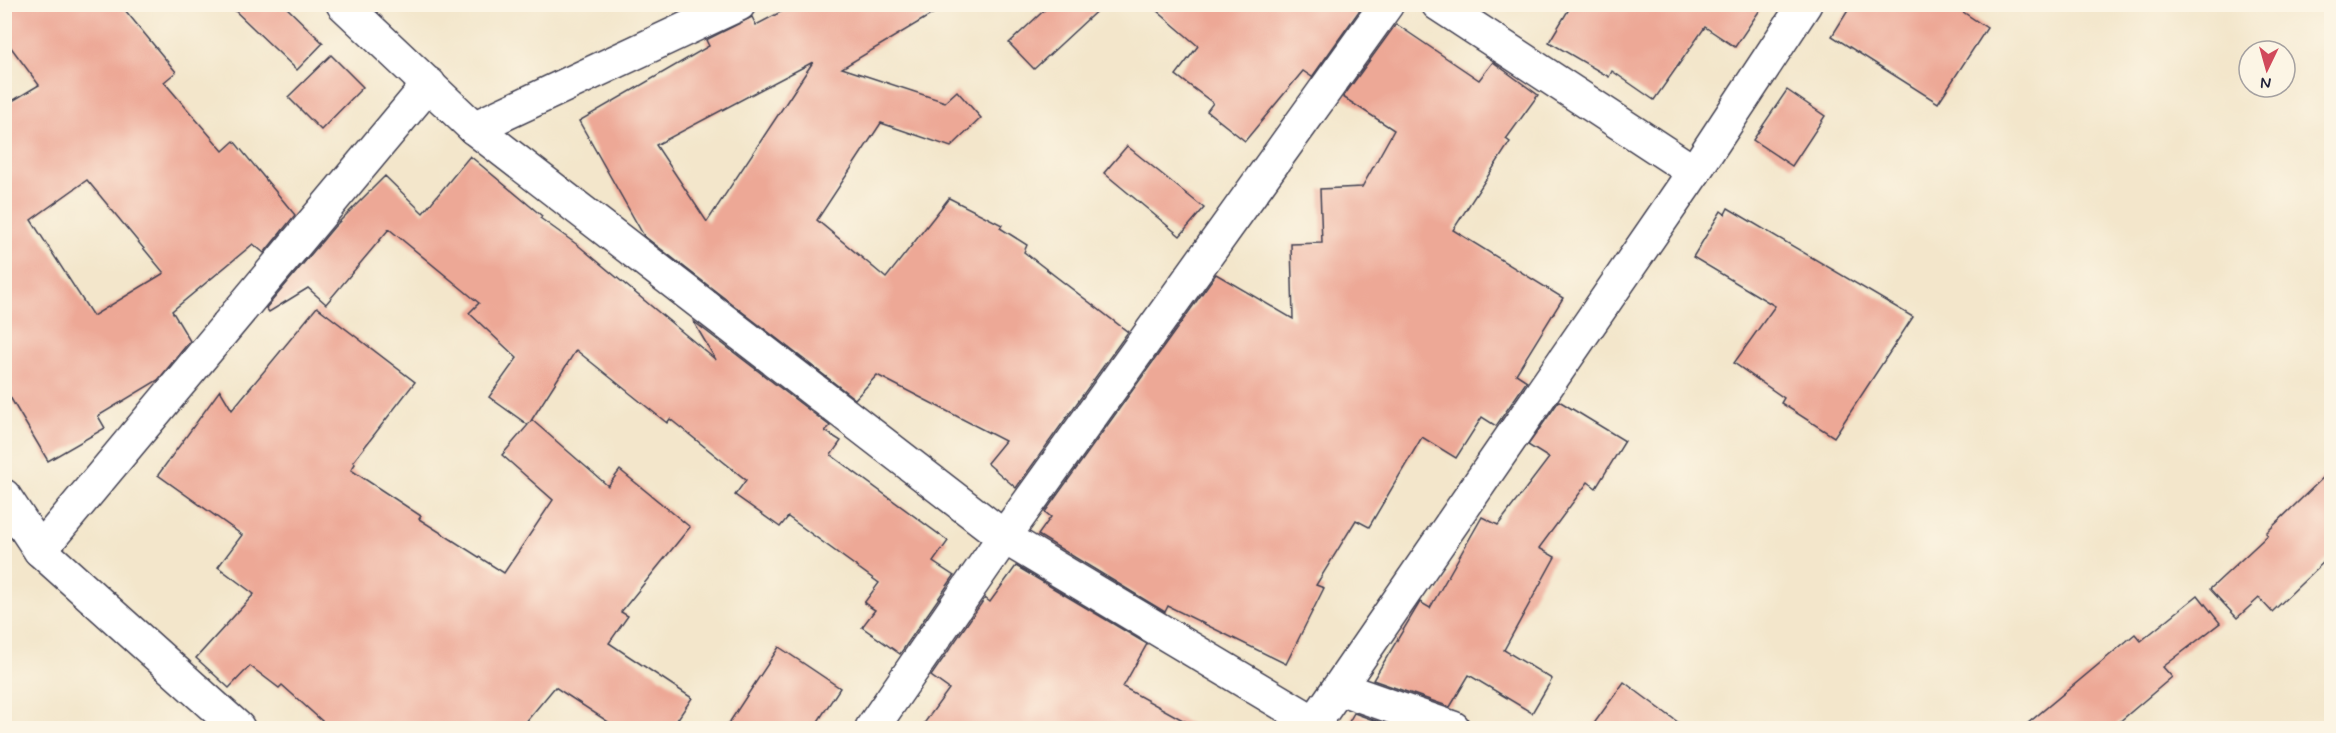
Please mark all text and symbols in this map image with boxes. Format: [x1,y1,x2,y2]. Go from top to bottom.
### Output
north arrow [2237,39,2297,99]
text: N [2260,72,2272,93]

